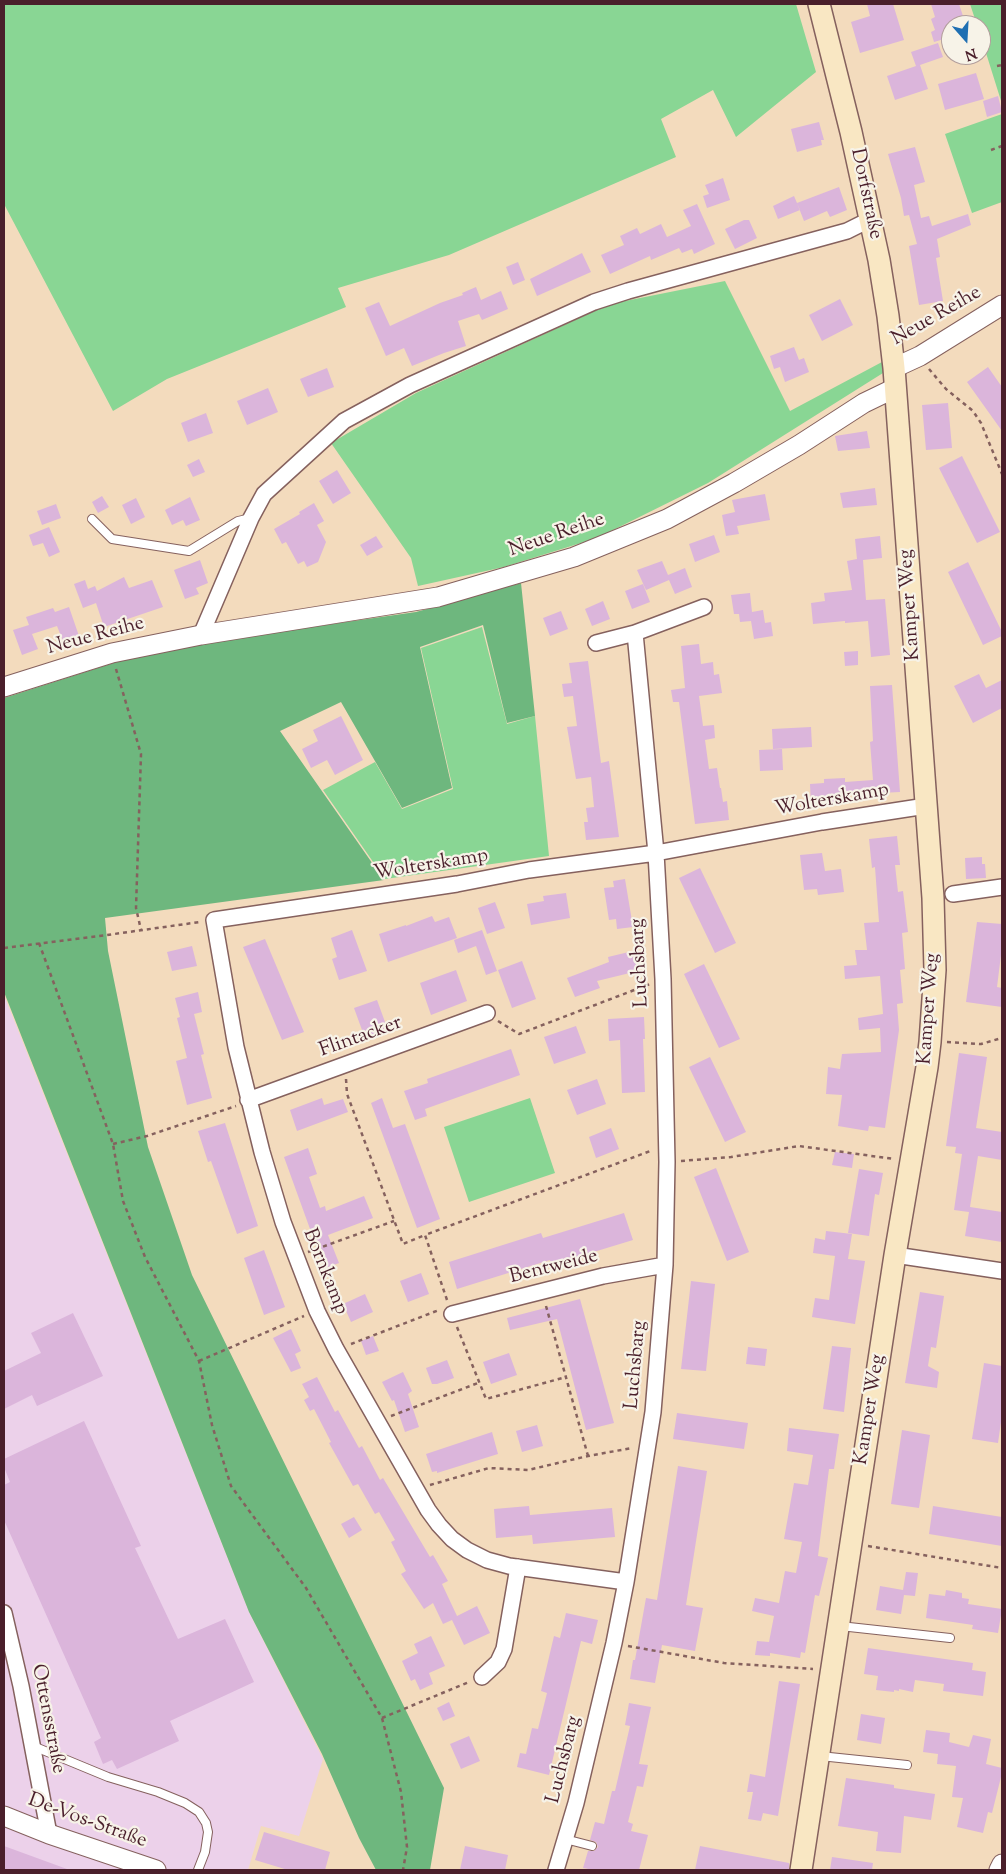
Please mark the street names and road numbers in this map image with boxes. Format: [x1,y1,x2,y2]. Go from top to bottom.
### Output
street label: Dorfstraße [844,146,886,242]
street label: Neue Reihe [888,282,986,352]
street label: Neue Reihe [506,508,608,564]
street label: Kamper Weg [895,549,927,661]
street label: Neue Reihe [45,613,147,661]
street label: Wolterskamp [773,779,891,823]
street label: Wolterskamp [372,845,490,887]
street label: Luchsbarg [627,918,655,1008]
street label: Kamper Weg [914,953,946,1065]
street label: Flintacker [316,1012,406,1064]
street label: Bornkamp [296,1226,352,1318]
street label: Bentweide [507,1245,601,1291]
street label: Luchsbarg [621,1320,653,1410]
street label: Kamper Weg [850,1353,892,1467]
street label: Ottensstraße [25,1662,69,1776]
street label: Luchsbarg [543,1714,587,1806]
street label: De-Vos-Straße [24,1789,150,1855]

